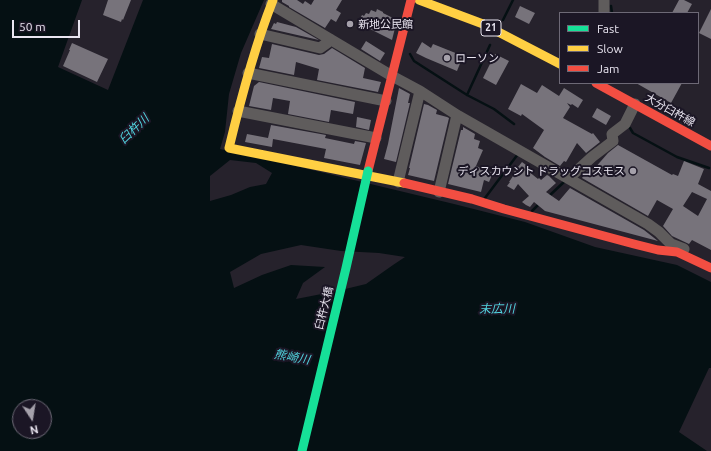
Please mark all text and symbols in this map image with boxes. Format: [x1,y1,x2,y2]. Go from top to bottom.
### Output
scale bar [14,12,82,38]
legend [559,12,699,84]
place label: 新地公民館 [358,17,413,31]
marker: 新地公民館 [345,19,355,29]
text: 50 m [19,20,46,33]
road number: 21 [481,20,501,36]
text: Fast [597,22,619,35]
text: Slow [597,42,623,55]
place label: ローソン [455,51,499,65]
marker: ローソン [442,53,452,63]
text: Jam [597,62,619,75]
street label: 大分臼杵線 [643,91,697,129]
water label: 臼杵川 [116,111,152,147]
place label: ディスカウント ドラッグコスモス [457,164,625,178]
marker: ディスカウント ドラッグコスモス [628,166,638,176]
street label: 臼杵大橋 [312,285,336,331]
water label: 末広川 [479,301,515,317]
water label: 熊崎川 [273,347,311,367]
north arrow [12,399,52,439]
text: N [29,423,40,436]

